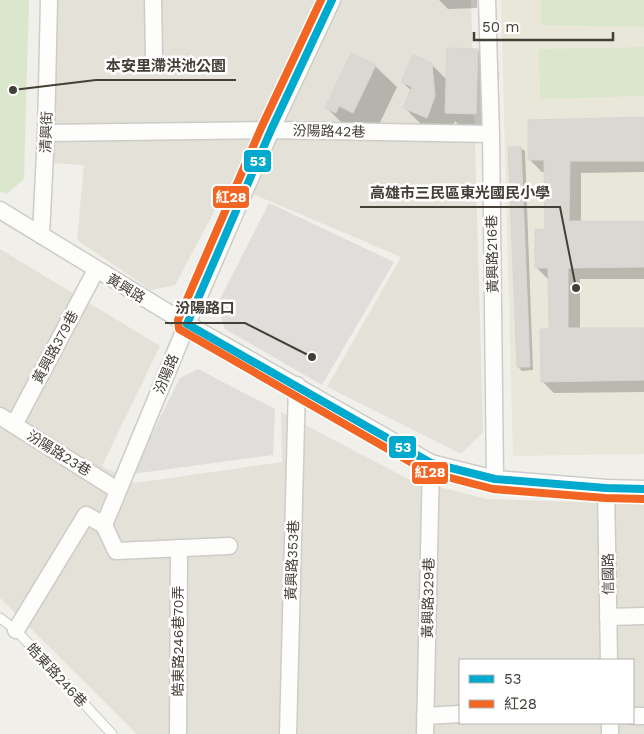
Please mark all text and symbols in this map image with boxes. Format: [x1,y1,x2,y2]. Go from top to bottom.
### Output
scale bar [474,10,613,42]
text: 50 m [482,18,519,36]
callout: 本安里滯洪池公園 [96,50,236,80]
text: 本安里滯洪池公園 [106,57,226,75]
street label: 清興街 [37,111,55,153]
street label: 汾陽路42巷 [293,122,365,140]
line badge: 53 [243,149,272,173]
text: 53 [250,153,266,169]
callout: 高雄市三民區東光國民小學 [360,177,560,207]
text: 高雄市三民區東光國民小學 [370,184,550,202]
line badge: 紅28 [212,185,250,209]
text: 紅28 [215,189,247,205]
street label: 黃興路216巷 [483,215,501,293]
street label: 黃興路 [104,270,148,306]
callout: 汾陽路口 [165,293,245,323]
text: 汾陽路口 [175,299,235,317]
street label: 黃興路379巷 [29,308,81,386]
street label: 汾陽路 [150,352,182,396]
street label: 汾陽路23巷 [24,427,94,479]
line badge: 53 [388,435,417,459]
text: 53 [395,439,411,455]
line badge: 紅28 [411,461,449,485]
text: 紅28 [414,464,446,480]
street label: 黃興路353巷 [283,520,301,600]
street label: 信國路 [600,553,616,595]
street label: 黃興路329巷 [419,557,437,639]
street label: 皓東路246巷70弄 [170,585,186,697]
street label: 皓東路246巷 [24,640,90,710]
legend [459,659,634,724]
text: 53 [504,670,521,688]
text: 紅28 [504,695,537,713]

